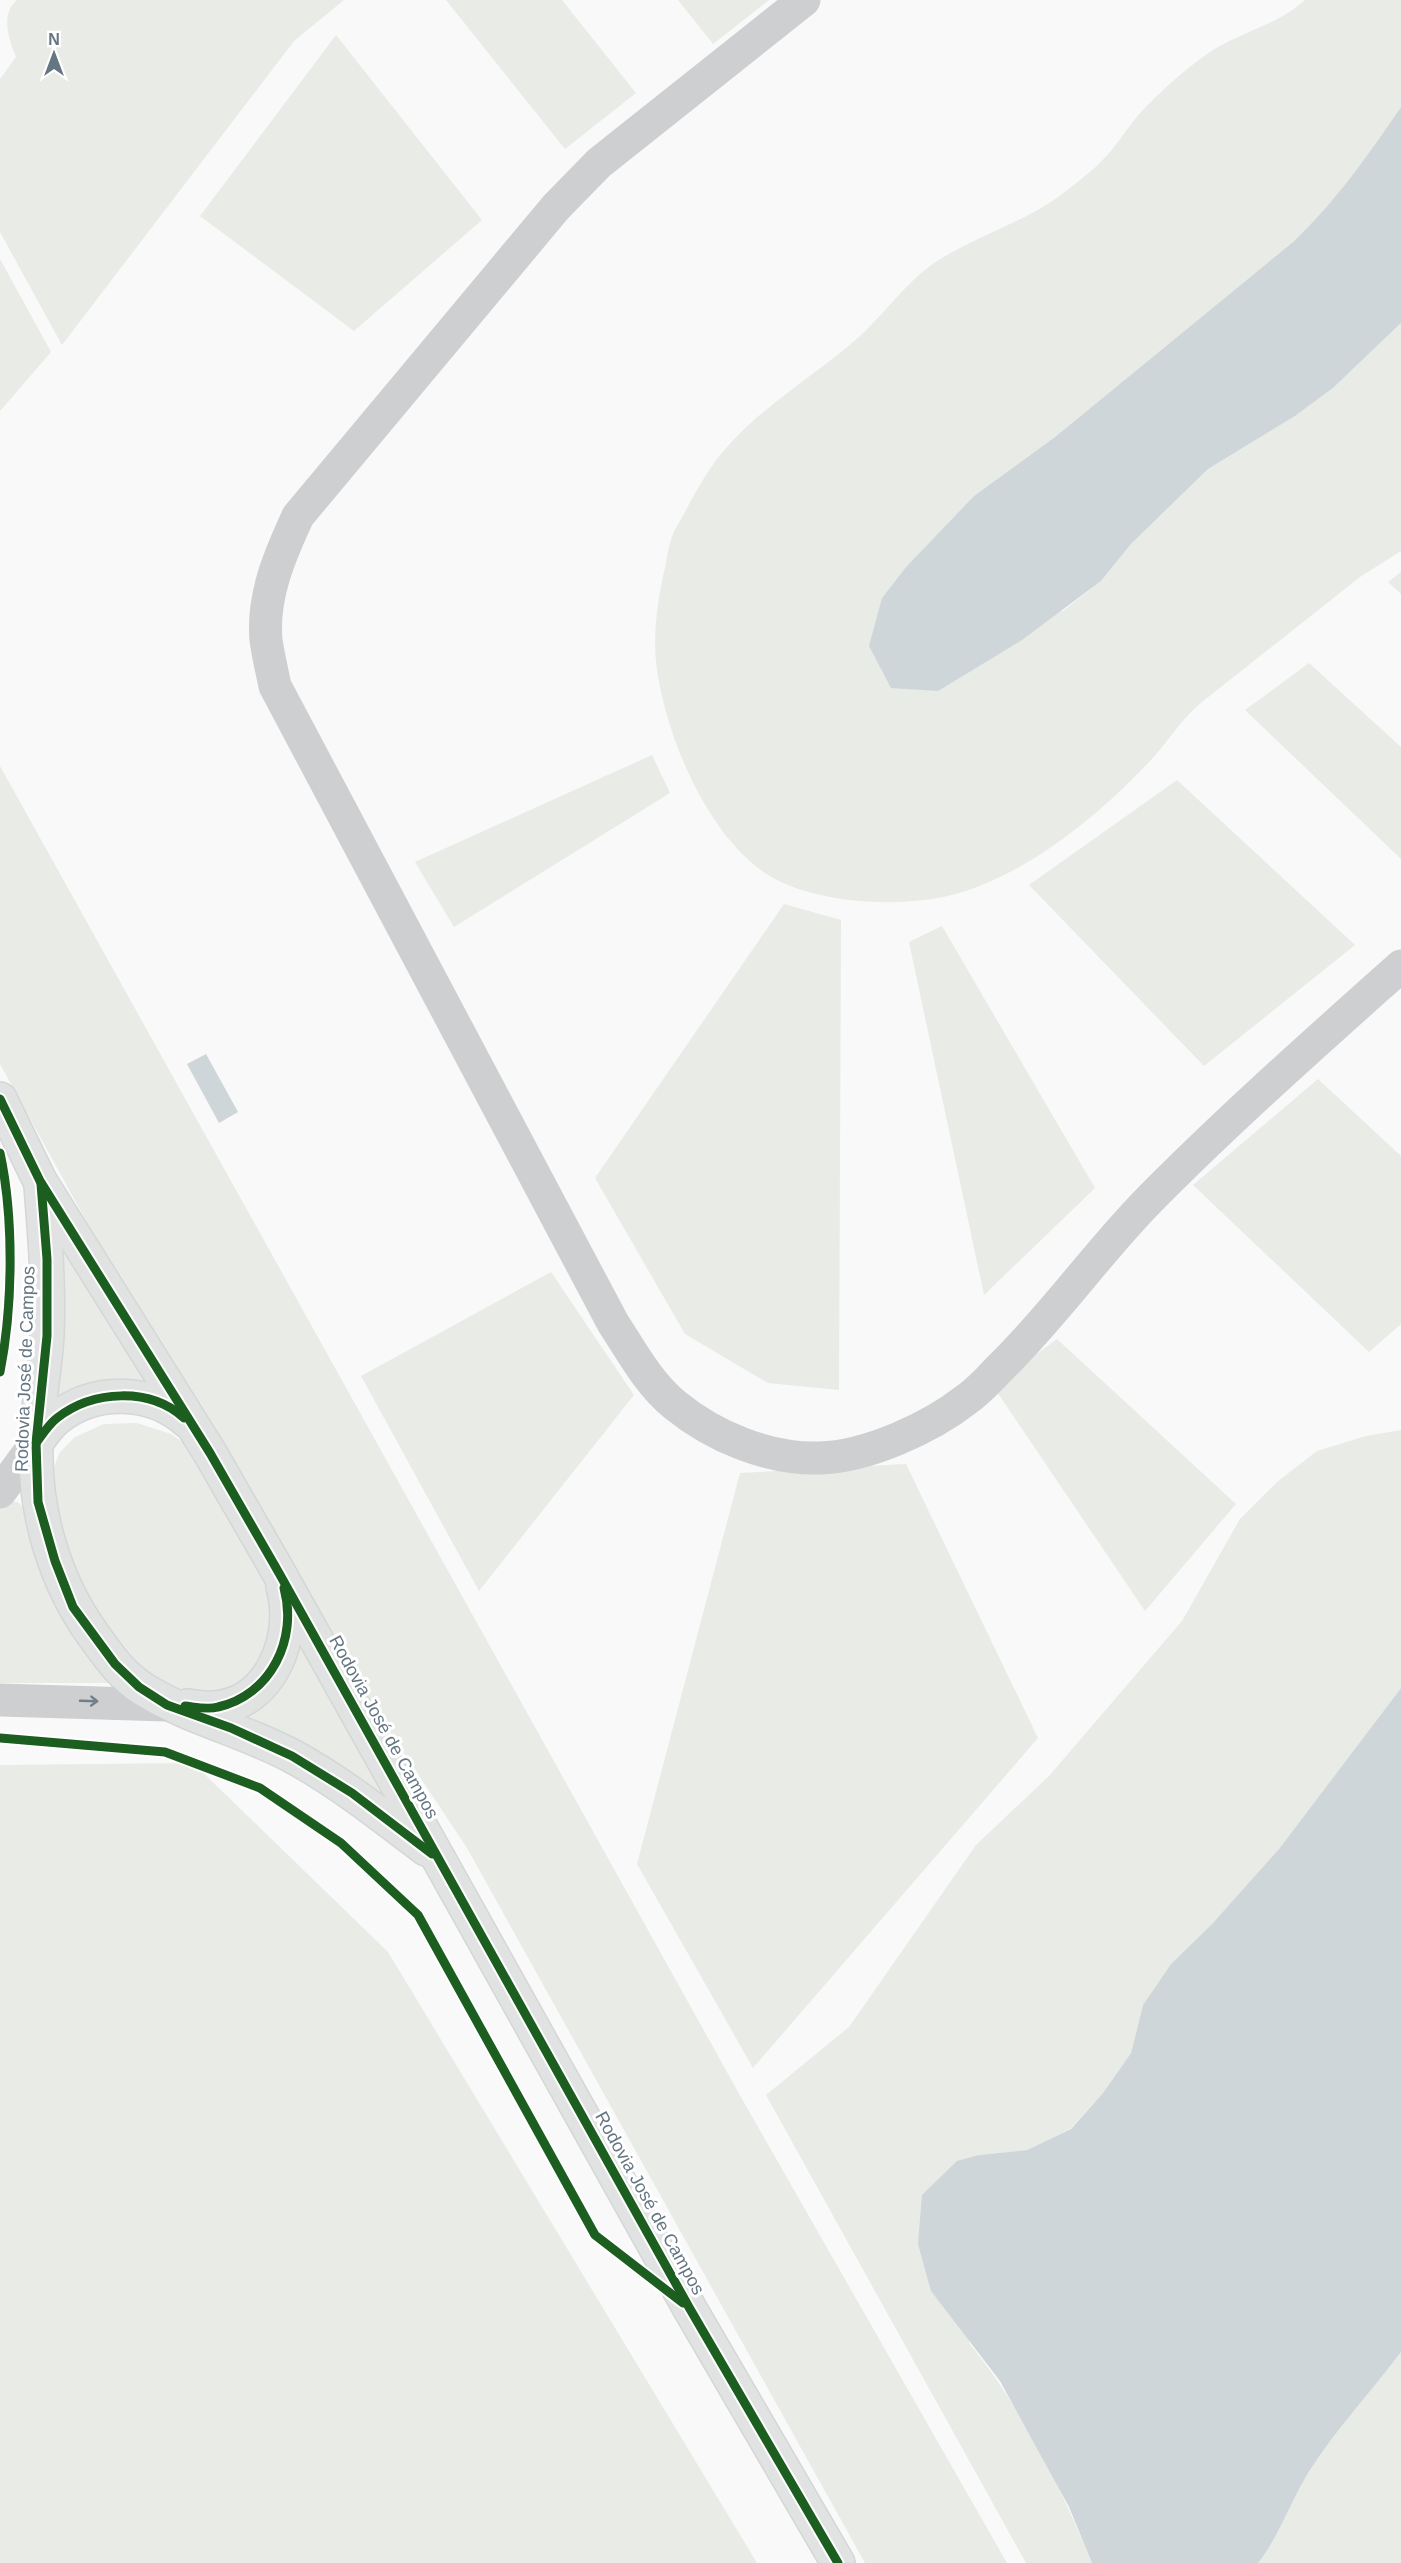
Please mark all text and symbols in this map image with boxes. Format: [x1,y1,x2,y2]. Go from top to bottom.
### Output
north arrow [24,24,84,84]
text: N [48,31,60,48]
street label: Rodovia José de Campos [11,1266,39,1472]
street label: Rodovia José de Campos [325,1632,443,1822]
one-way arrow [78,1696,98,1707]
street label: Rodovia José de Campos [591,2108,709,2298]

